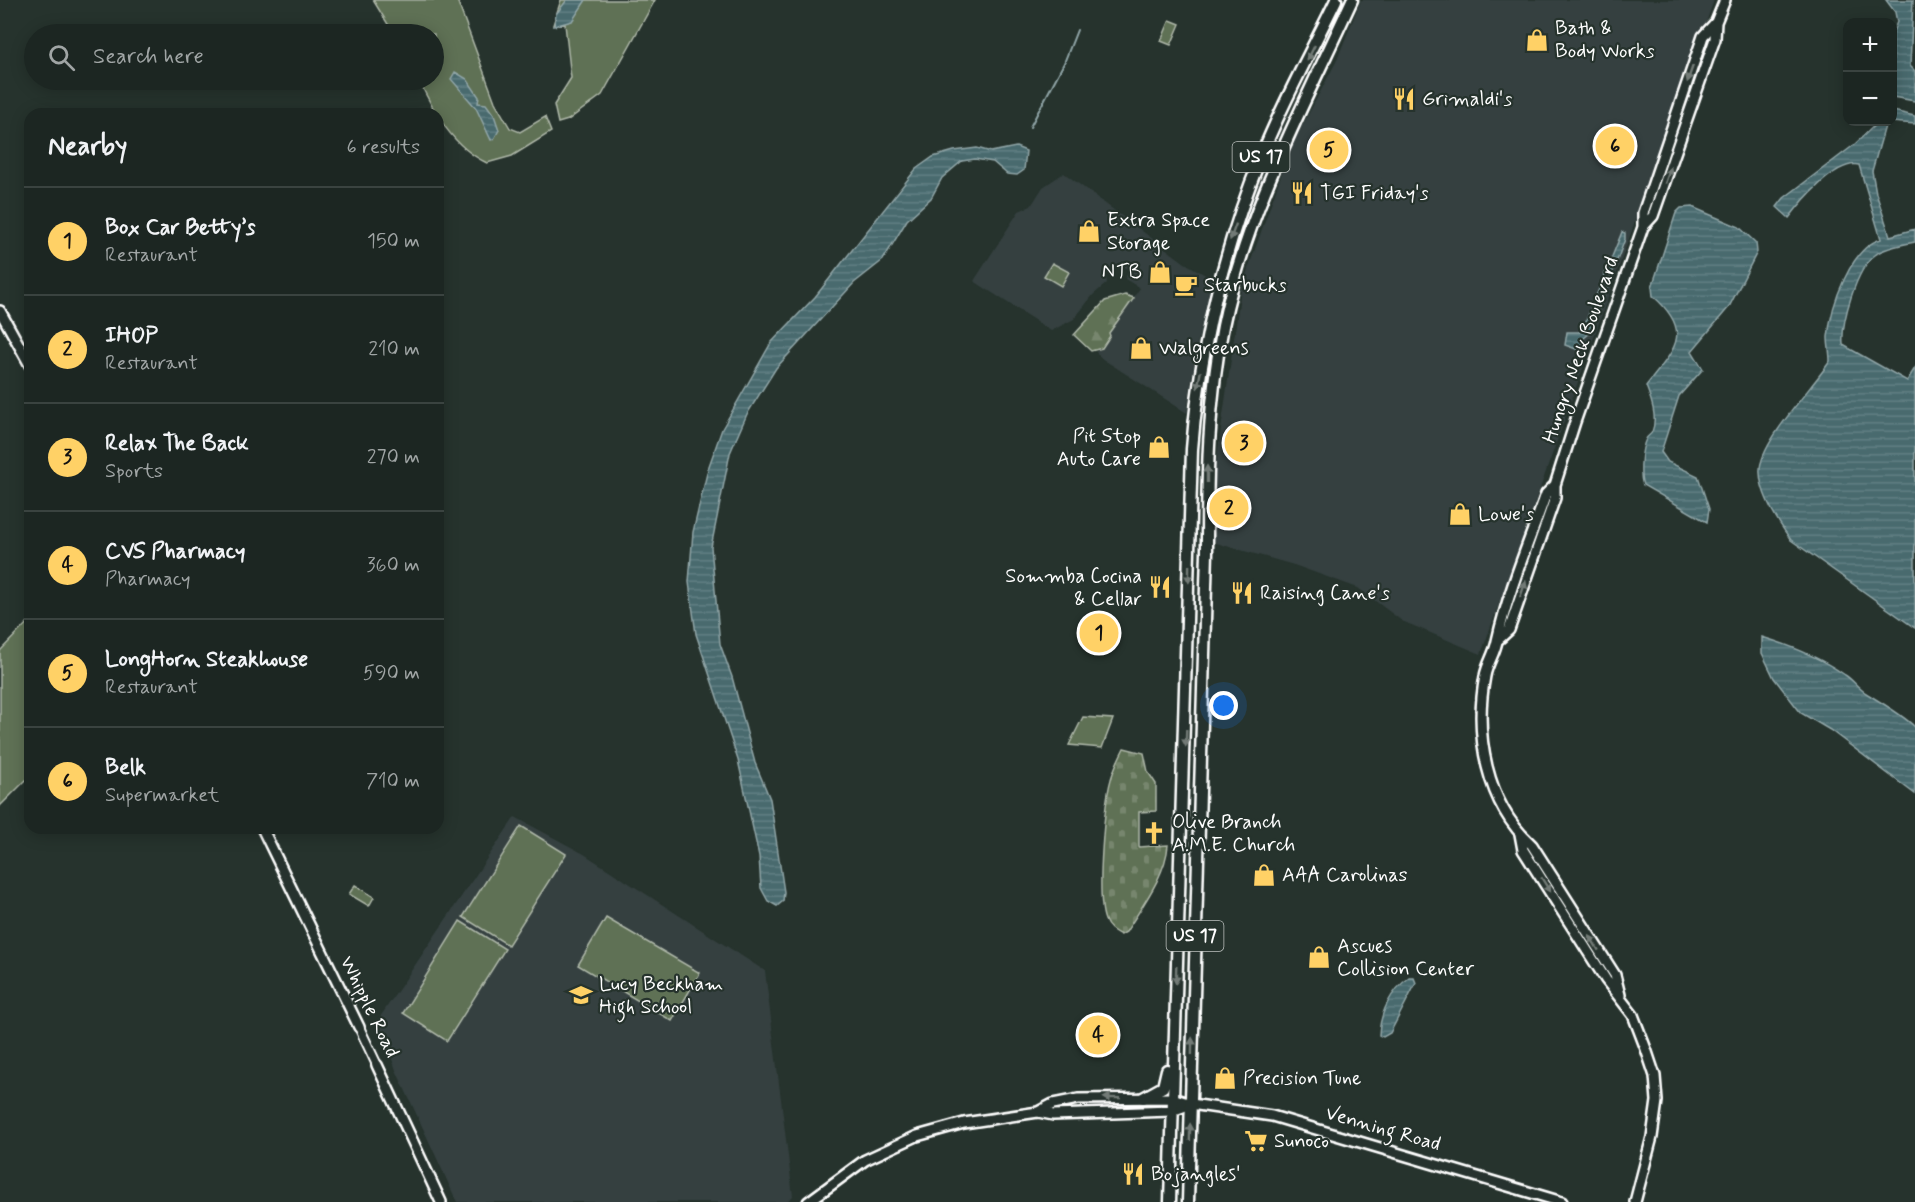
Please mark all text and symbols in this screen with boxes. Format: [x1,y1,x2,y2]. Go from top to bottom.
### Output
place label: Bath & Body Works [1555,15,1655,65]
map controls [1843,18,1897,126]
button: + [1843,18,1897,72]
search box [24,24,444,90]
shop icon: Bath & Body Works [1524,27,1550,53]
icon: search [45,41,78,74]
text: Search here [93,43,204,71]
one-way arrow [1306,44,1315,61]
one-way arrow [1685,65,1695,83]
button: − [1843,72,1897,126]
restaurant icon: Grimaldi's [1391,86,1417,112]
place label: Grimaldi's [1422,86,1512,113]
pin: 6 [1596,124,1634,168]
pin: 5 [1310,128,1348,172]
text: Nearby [48,130,127,164]
text: 6 results [347,134,420,161]
road number: US 17 [1232,142,1290,172]
one-way arrow [1663,166,1673,184]
restaurant icon: TGI Friday's [1289,180,1315,206]
place label: TGI Friday's [1320,180,1429,207]
place label: Extra Space Storage [1107,207,1210,257]
text: Box Car Betty’s [105,214,256,242]
shop icon: Extra Space Storage [1076,218,1102,244]
one-way arrow [1228,223,1238,241]
text: 1 [63,228,72,255]
text: 150 m [367,228,420,255]
text: Restaurant [105,242,198,269]
street label: Hungry Neck Boulevard [1536,253,1627,447]
place label: NTB [1102,259,1142,286]
shop icon: NTB [1147,259,1173,285]
cafe icon: Starbucks [1173,272,1199,298]
place label: Starbucks [1204,272,1287,299]
text: IHOP [105,322,158,350]
shop icon: Walgreens [1128,335,1154,361]
place label: Walgreens [1159,335,1249,363]
text: 2 [63,336,72,363]
text: 210 m [368,336,420,363]
text: Restaurant [105,350,198,377]
one-way arrow [1194,371,1203,390]
pin: 3 [1224,420,1264,466]
place label: Pit Stop Auto Care [1057,423,1141,473]
text: Relax The Back [105,430,249,458]
shop icon: Pit Stop Auto Care [1146,434,1172,460]
text: 3 [63,444,72,471]
text: 270 m [367,444,420,471]
text: Sports [105,458,163,485]
one-way arrow [1202,465,1212,484]
pin: 2 [1210,486,1248,530]
shop icon: Lowe's [1447,501,1473,527]
place label: Lowe's [1478,501,1534,528]
text: CVS Pharmacy [105,538,245,566]
text: 4 [62,552,73,579]
text: 360 m [367,552,420,579]
place label: Sommba Cocina & Cellar [1005,563,1142,613]
one-way arrow [1184,565,1194,584]
text: Pharmacy [105,566,191,593]
restaurant icon: Sommba Cocina & Cellar [1147,574,1173,600]
restaurant icon: Raising Cane's [1229,580,1255,606]
place label: Raising Cane's [1260,580,1390,607]
one-way arrow [1519,580,1529,598]
pin: 1 [1080,610,1118,656]
text: LongHorn Steakhouse [105,646,308,674]
text: 5 [62,660,74,687]
text: 590 m [363,660,420,687]
text: Restaurant [105,674,198,701]
your location [1209,691,1238,720]
one-way arrow [1181,728,1190,747]
text: Belk [105,754,146,782]
text: 6 [62,768,73,795]
text: 710 m [366,768,420,795]
text: Supermarket [105,782,219,809]
place label: Olive Branch A.M.E. Church [1172,809,1295,859]
church icon: Olive Branch A.M.E. Church [1141,820,1167,846]
shop icon: AAA Carolinas [1251,862,1277,888]
place label: AAA Carolinas [1282,862,1408,889]
one-way arrow [1541,877,1552,894]
road number: US 17 [1166,921,1224,951]
place label: Ascues Collision Center [1337,933,1475,983]
one-way arrow [1589,935,1600,951]
shop icon: Ascues Collision Center [1306,944,1332,970]
street label: Whipple Road [333,952,405,1062]
one-way arrow [1171,965,1181,984]
place label: Lucy Beckham High School [599,971,723,1023]
school or university icon: Lucy Beckham High School [568,982,594,1008]
pin: 4 [1078,1012,1118,1058]
one-way arrow [1187,1036,1197,1055]
shop icon: Precision Tune [1212,1065,1238,1091]
place label: Precision Tune [1243,1065,1362,1092]
one-way arrow [1103,1094,1122,1103]
street label: Venning Road [1322,1100,1444,1160]
one-way arrow [1185,1123,1195,1142]
supermarket icon: Sunoco [1243,1128,1269,1154]
place label: Sunoco [1274,1128,1329,1155]
restaurant icon: Bojangles' [1120,1161,1146,1187]
place label: Bojangles' [1151,1161,1241,1188]

